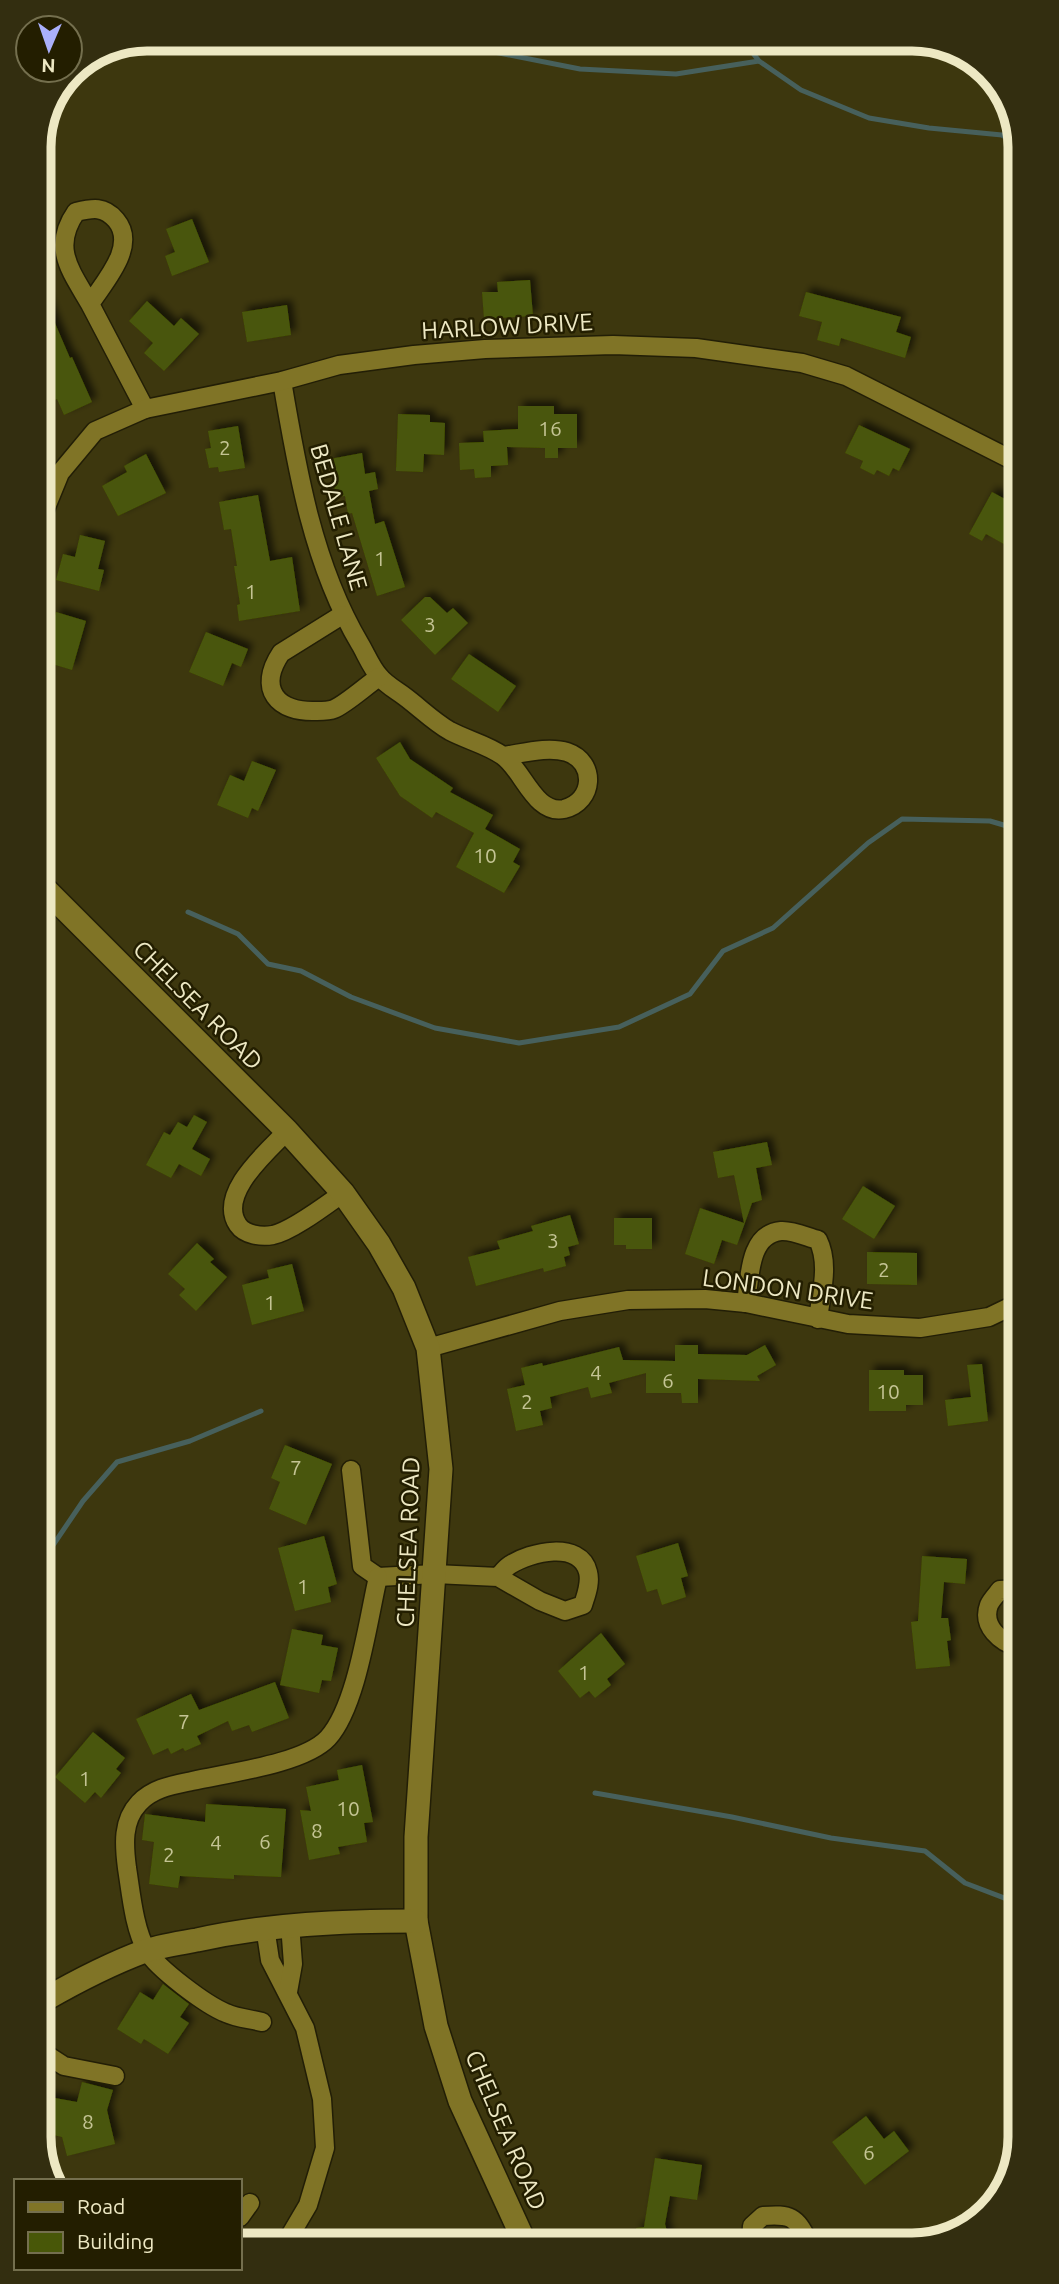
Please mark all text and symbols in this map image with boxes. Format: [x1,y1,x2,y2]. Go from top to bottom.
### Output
north arrow [14,14,84,84]
text: N [41,55,56,77]
street label: HARLOW DRIVE [421,308,593,344]
house number: 16 [538,416,562,440]
house number: 2 [219,435,231,459]
street label: BEDALE LANE [305,441,373,593]
house number: 1 [374,546,386,570]
house number: 1 [245,579,257,603]
house number: 3 [424,612,436,636]
house number: 10 [473,843,497,867]
street label: CHELSEA ROAD [128,935,268,1075]
house number: 3 [547,1228,559,1252]
house number: 2 [878,1257,890,1281]
street label: LONDON DRIVE [701,1264,875,1314]
house number: 1 [264,1290,276,1314]
house number: 4 [590,1360,602,1384]
house number: 6 [662,1368,674,1392]
house number: 10 [876,1379,900,1403]
house number: 2 [521,1389,533,1413]
house number: 7 [290,1455,302,1479]
street label: CHELSEA ROAD [392,1456,424,1628]
house number: 1 [297,1574,309,1598]
house number: 1 [578,1660,590,1684]
house number: 7 [178,1709,190,1733]
house number: 1 [79,1766,91,1790]
house number: 10 [336,1796,360,1820]
house number: 8 [311,1818,323,1842]
house number: 6 [259,1829,271,1853]
house number: 4 [210,1830,222,1854]
house number: 2 [163,1842,175,1866]
street label: CHELSEA ROAD [460,2046,552,2214]
house number: 8 [82,2109,94,2133]
house number: 6 [863,2140,875,2164]
legend [14,2179,242,2270]
text: Road [77,2194,125,2218]
text: Building [77,2229,154,2253]

